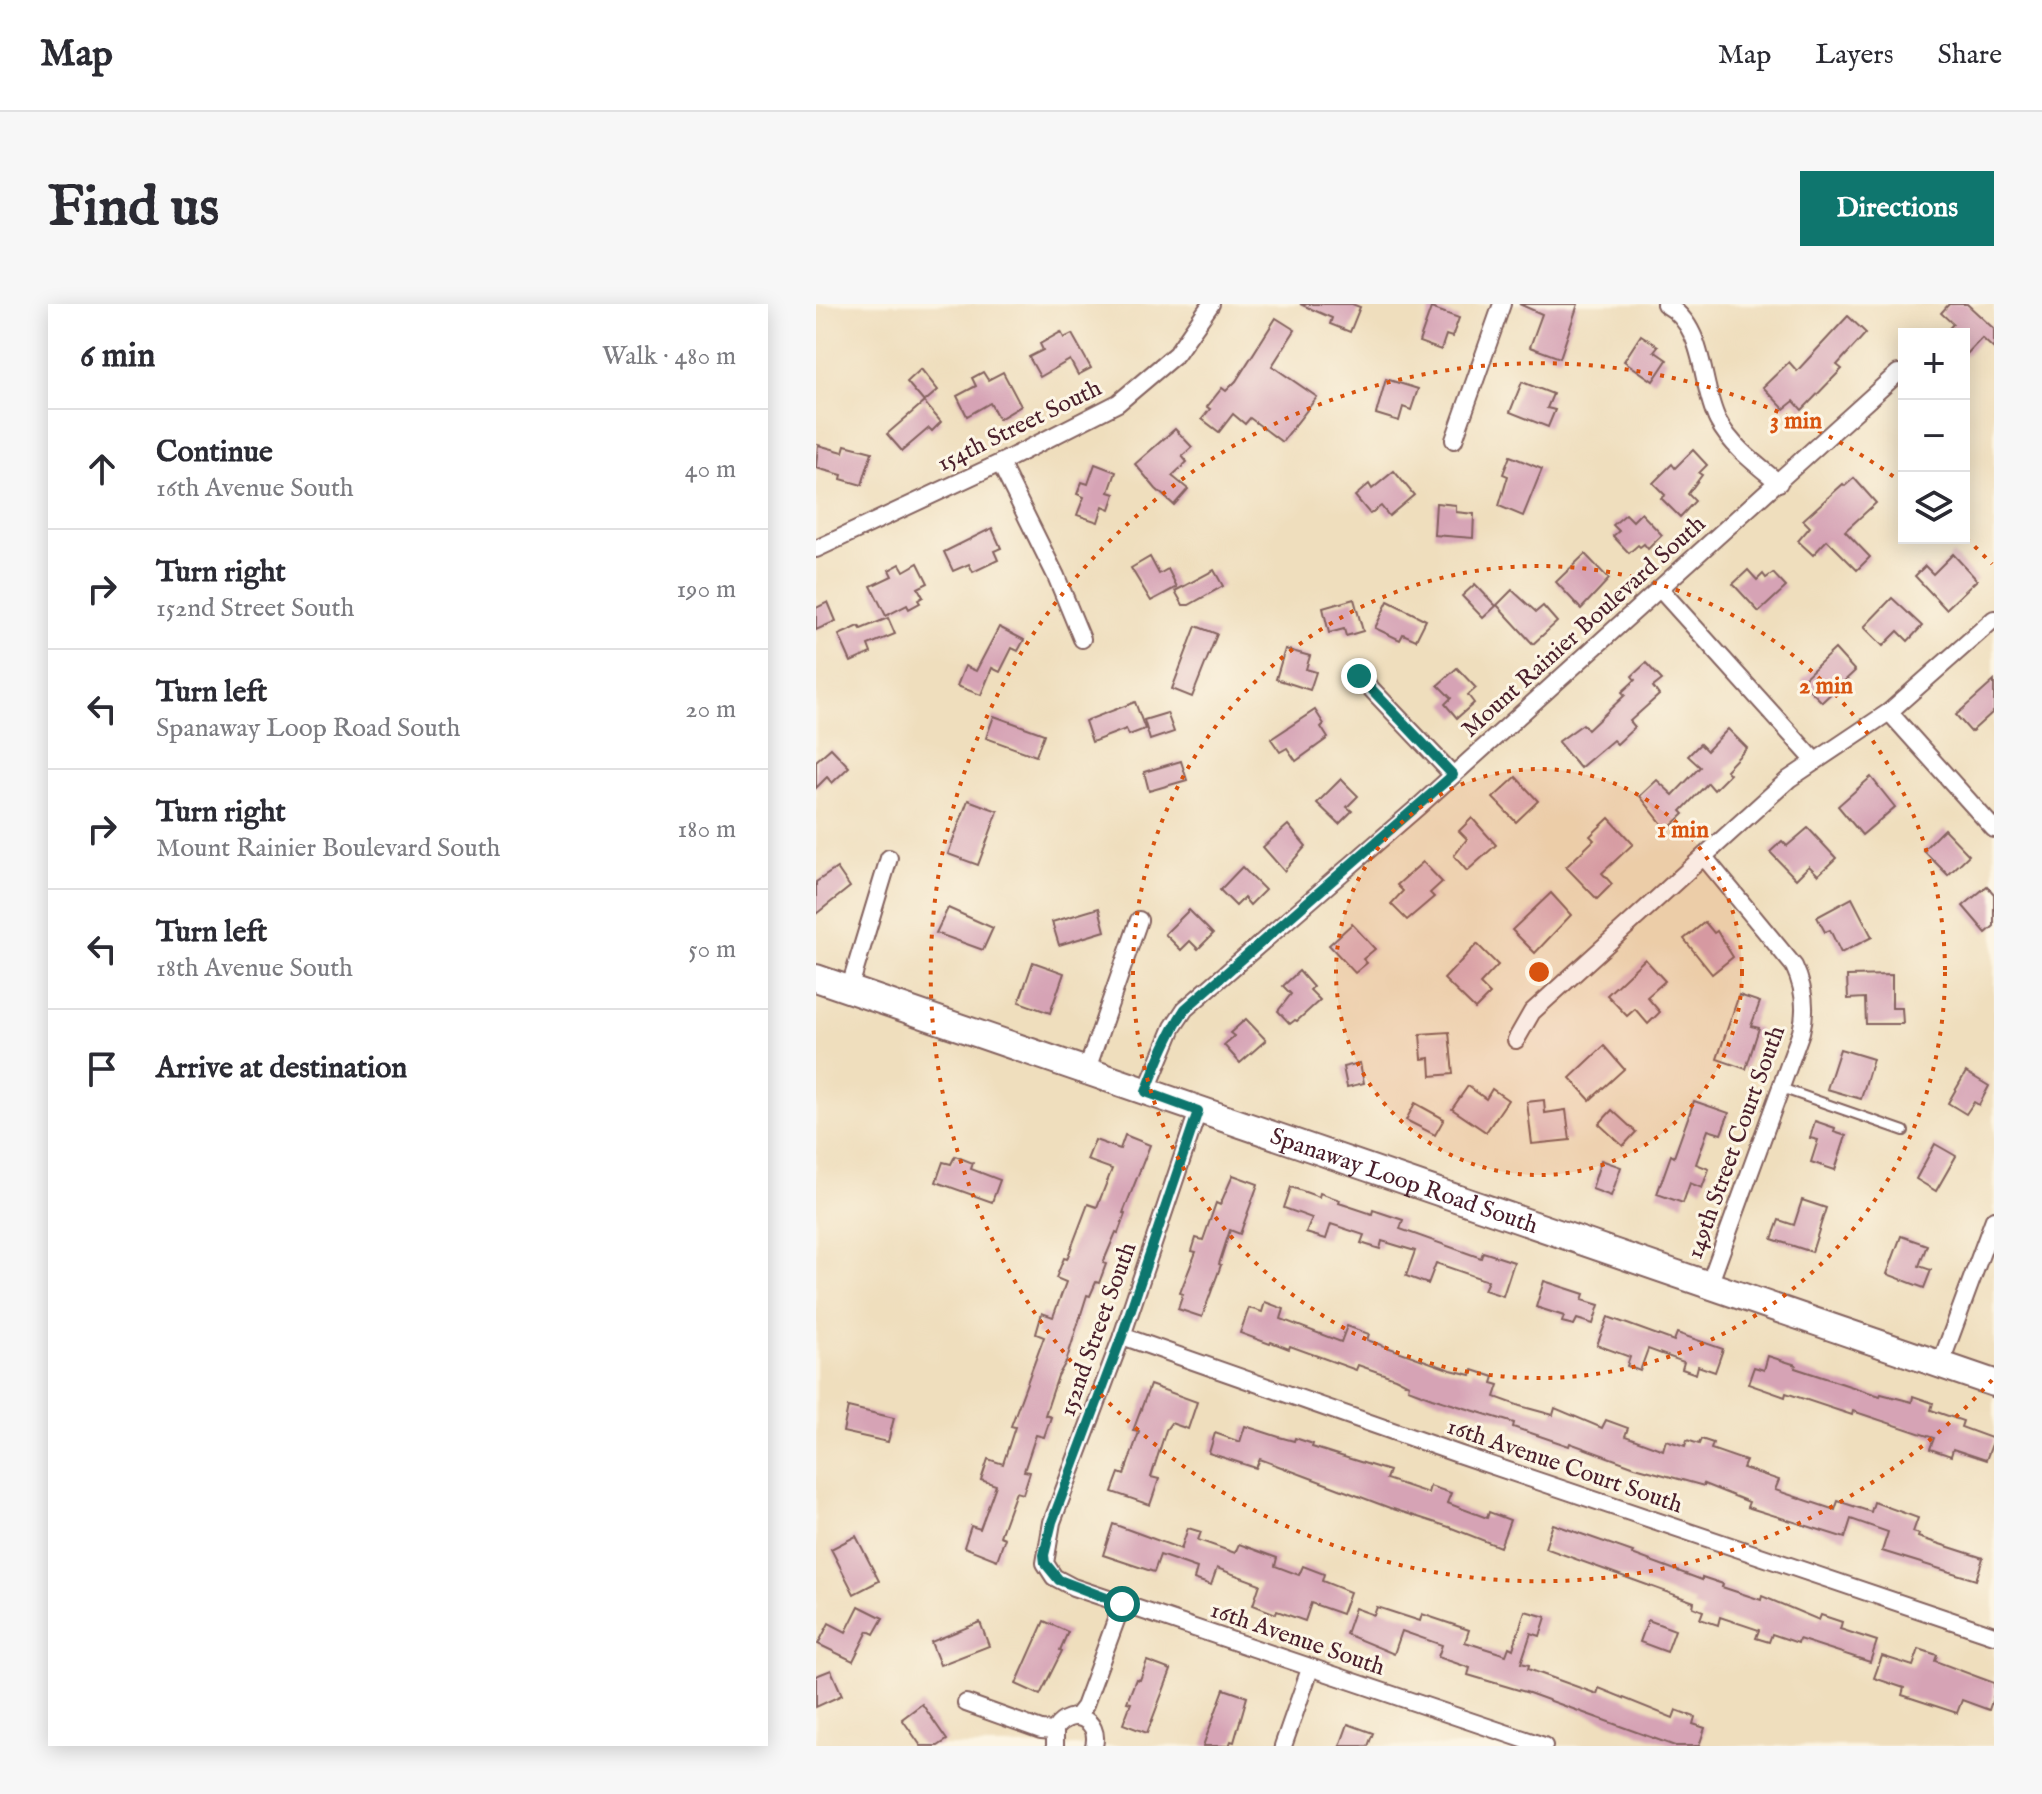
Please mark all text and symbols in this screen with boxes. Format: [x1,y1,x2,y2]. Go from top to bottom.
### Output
text: Map [40,31,113,79]
text: Map [1718,38,1771,73]
text: Layers [1815,38,1894,73]
text: Share [1938,38,2002,73]
button: Directions [1800,171,1994,246]
text: Find us [48,173,219,244]
map controls [1898,328,1970,544]
button: + [1898,328,1970,400]
text: 6 min [80,335,155,378]
text: Walk · 480 m [602,340,736,373]
street label: 154th Street South [932,373,1107,480]
button: − [1898,400,1970,472]
text: 3 min [1770,406,1822,437]
text: Continue [156,434,273,472]
icon: ahead [80,447,124,491]
text: 40 m [685,453,736,486]
text: 16th Avenue South [156,472,354,505]
button: layers [1898,472,1970,544]
street label: Mount Rainier Boulevard South [1455,509,1713,745]
text: Turn right [156,554,286,592]
icon: right [80,567,124,611]
text: 190 m [676,573,736,606]
text: 152nd Street South [156,592,354,625]
route end [1341,658,1377,694]
text: 2 min [1799,671,1853,702]
text: Turn left [156,674,267,712]
icon: left [80,687,124,731]
text: 20 m [685,693,736,726]
text: Spanaway Loop Road South [156,712,460,745]
text: Turn right [156,794,286,832]
icon: right [80,807,124,851]
text: 180 m [678,813,736,846]
text: 1 min [1657,815,1709,846]
text: Mount Rainier Boulevard South [156,832,500,865]
text: Turn left [156,914,267,952]
icon: left [80,927,124,971]
text: 50 m [688,933,736,966]
text: 18th Avenue South [156,952,353,985]
centre of rings [1525,958,1553,986]
street label: 149th Street Court South [1680,1022,1793,1263]
icon: arrive [80,1047,124,1091]
text: Arrive at destination [156,1050,407,1088]
street label: Spanaway Loop Road South [1266,1121,1542,1242]
street label: 152nd Street South [1053,1238,1144,1421]
street label: 16th Avenue Court South [1443,1412,1687,1521]
route start [1104,1586,1140,1622]
street label: 16th Avenue South [1206,1595,1389,1684]

